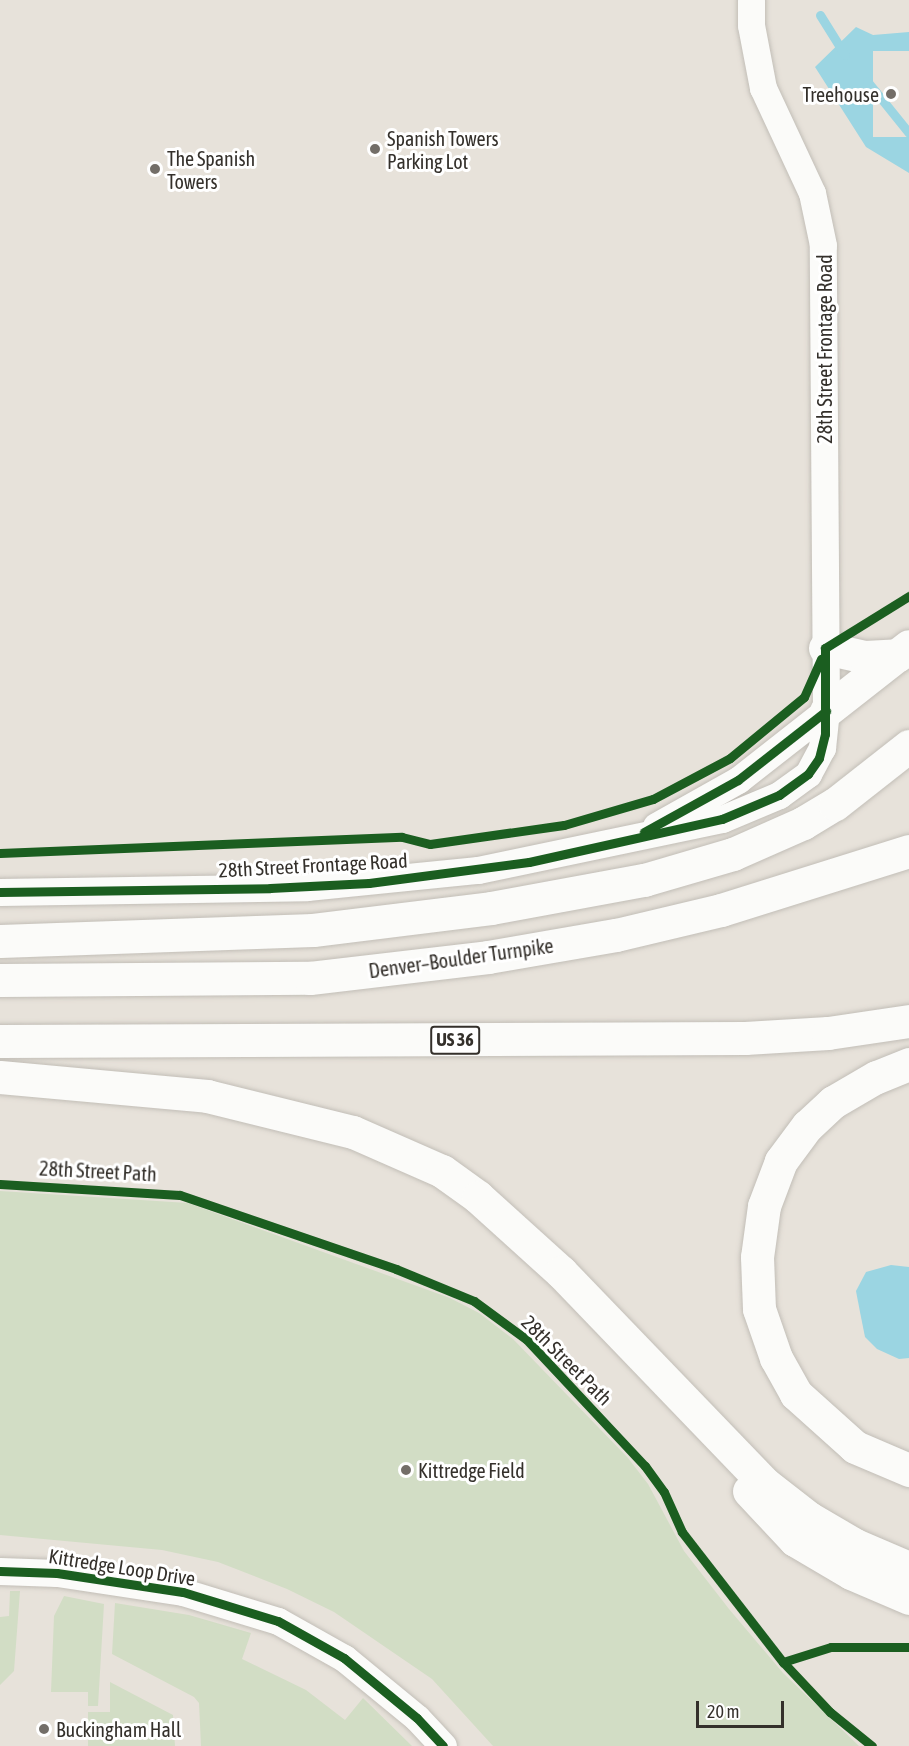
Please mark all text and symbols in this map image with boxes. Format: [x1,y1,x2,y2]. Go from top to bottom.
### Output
place label: Treehouse [803,82,879,106]
marker: Treehouse [884,87,898,101]
place label: Spanish Towers Parking Lot [387,126,499,173]
marker: Spanish Towers Parking Lot [368,142,382,156]
place label: The Spanish Towers [167,146,255,193]
marker: The Spanish Towers [148,162,162,176]
street label: 28th Street Frontage Road [812,254,836,444]
street label: 28th Street Frontage Road [218,848,408,882]
street label: Denver–Boulder Turnpike [367,933,555,983]
road number: US 36 [430,1025,480,1055]
street label: 28th Street Path [39,1156,157,1186]
street label: 28th Street Path [517,1310,617,1410]
place label: Kittredge Field [418,1458,525,1482]
marker: Kittredge Field [399,1463,413,1477]
street label: Kittredge Loop Drive [47,1544,197,1590]
scale bar [699,1689,788,1727]
text: 20 m [707,1701,739,1722]
place label: Buckingham Hall [56,1717,181,1741]
marker: Buckingham Hall [37,1722,51,1736]

